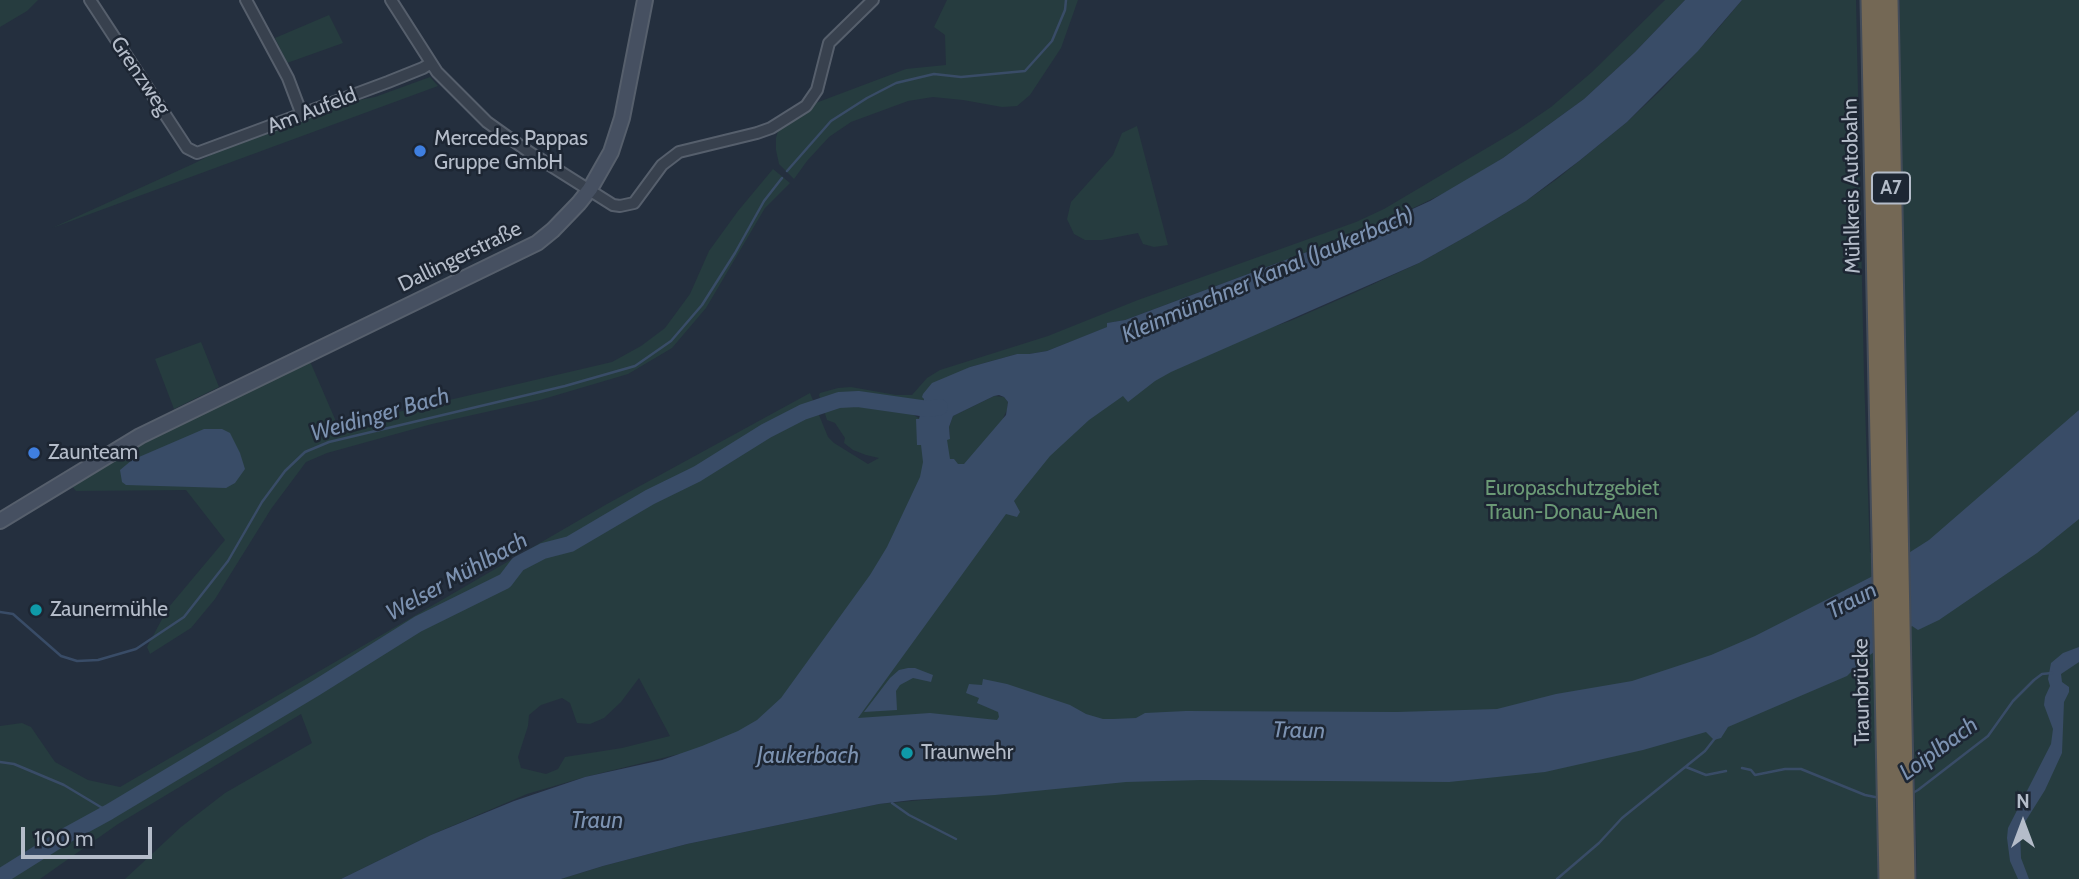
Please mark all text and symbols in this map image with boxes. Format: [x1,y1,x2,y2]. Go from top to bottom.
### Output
street label: Grenzweg [105,32,175,120]
street label: Am Aufeld [264,82,360,140]
street label: Mühlkreis Autobahn [1838,98,1866,274]
place label: Mercedes Pappas Gruppe GmbH [434,126,588,176]
marker: Mercedes Pappas Gruppe GmbH [412,143,428,159]
road number: A7 [1872,172,1910,204]
water label: Kleinmünchner Kanal (Jaukerbach) [1118,201,1418,349]
street label: Dallingerstraße [394,216,526,298]
water label: Weidinger Bach [307,382,453,448]
place label: Zaunteam [48,440,138,466]
marker: Zaunteam [26,445,42,461]
park label: Europaschutzgebiet Traun-Donau-Auen [1485,476,1659,526]
water label: Welser Mühlbach [381,527,533,627]
water label: Traun [1822,576,1882,626]
place label: Zaunermühle [50,597,168,623]
marker: Zaunermühle [28,602,44,618]
street label: Traunbrücke [1848,638,1876,746]
water label: Loiplbach [1894,711,1984,787]
water label: Traun [1272,717,1326,745]
place label: Traunwehr [921,740,1013,766]
water label: Jaukerbach [757,742,859,770]
marker: Traunwehr [899,745,915,761]
north arrow [1988,788,2058,858]
text: N [2016,790,2030,813]
water label: Traun [571,807,623,835]
scale bar [24,812,156,856]
text: 100 m [34,826,93,851]

